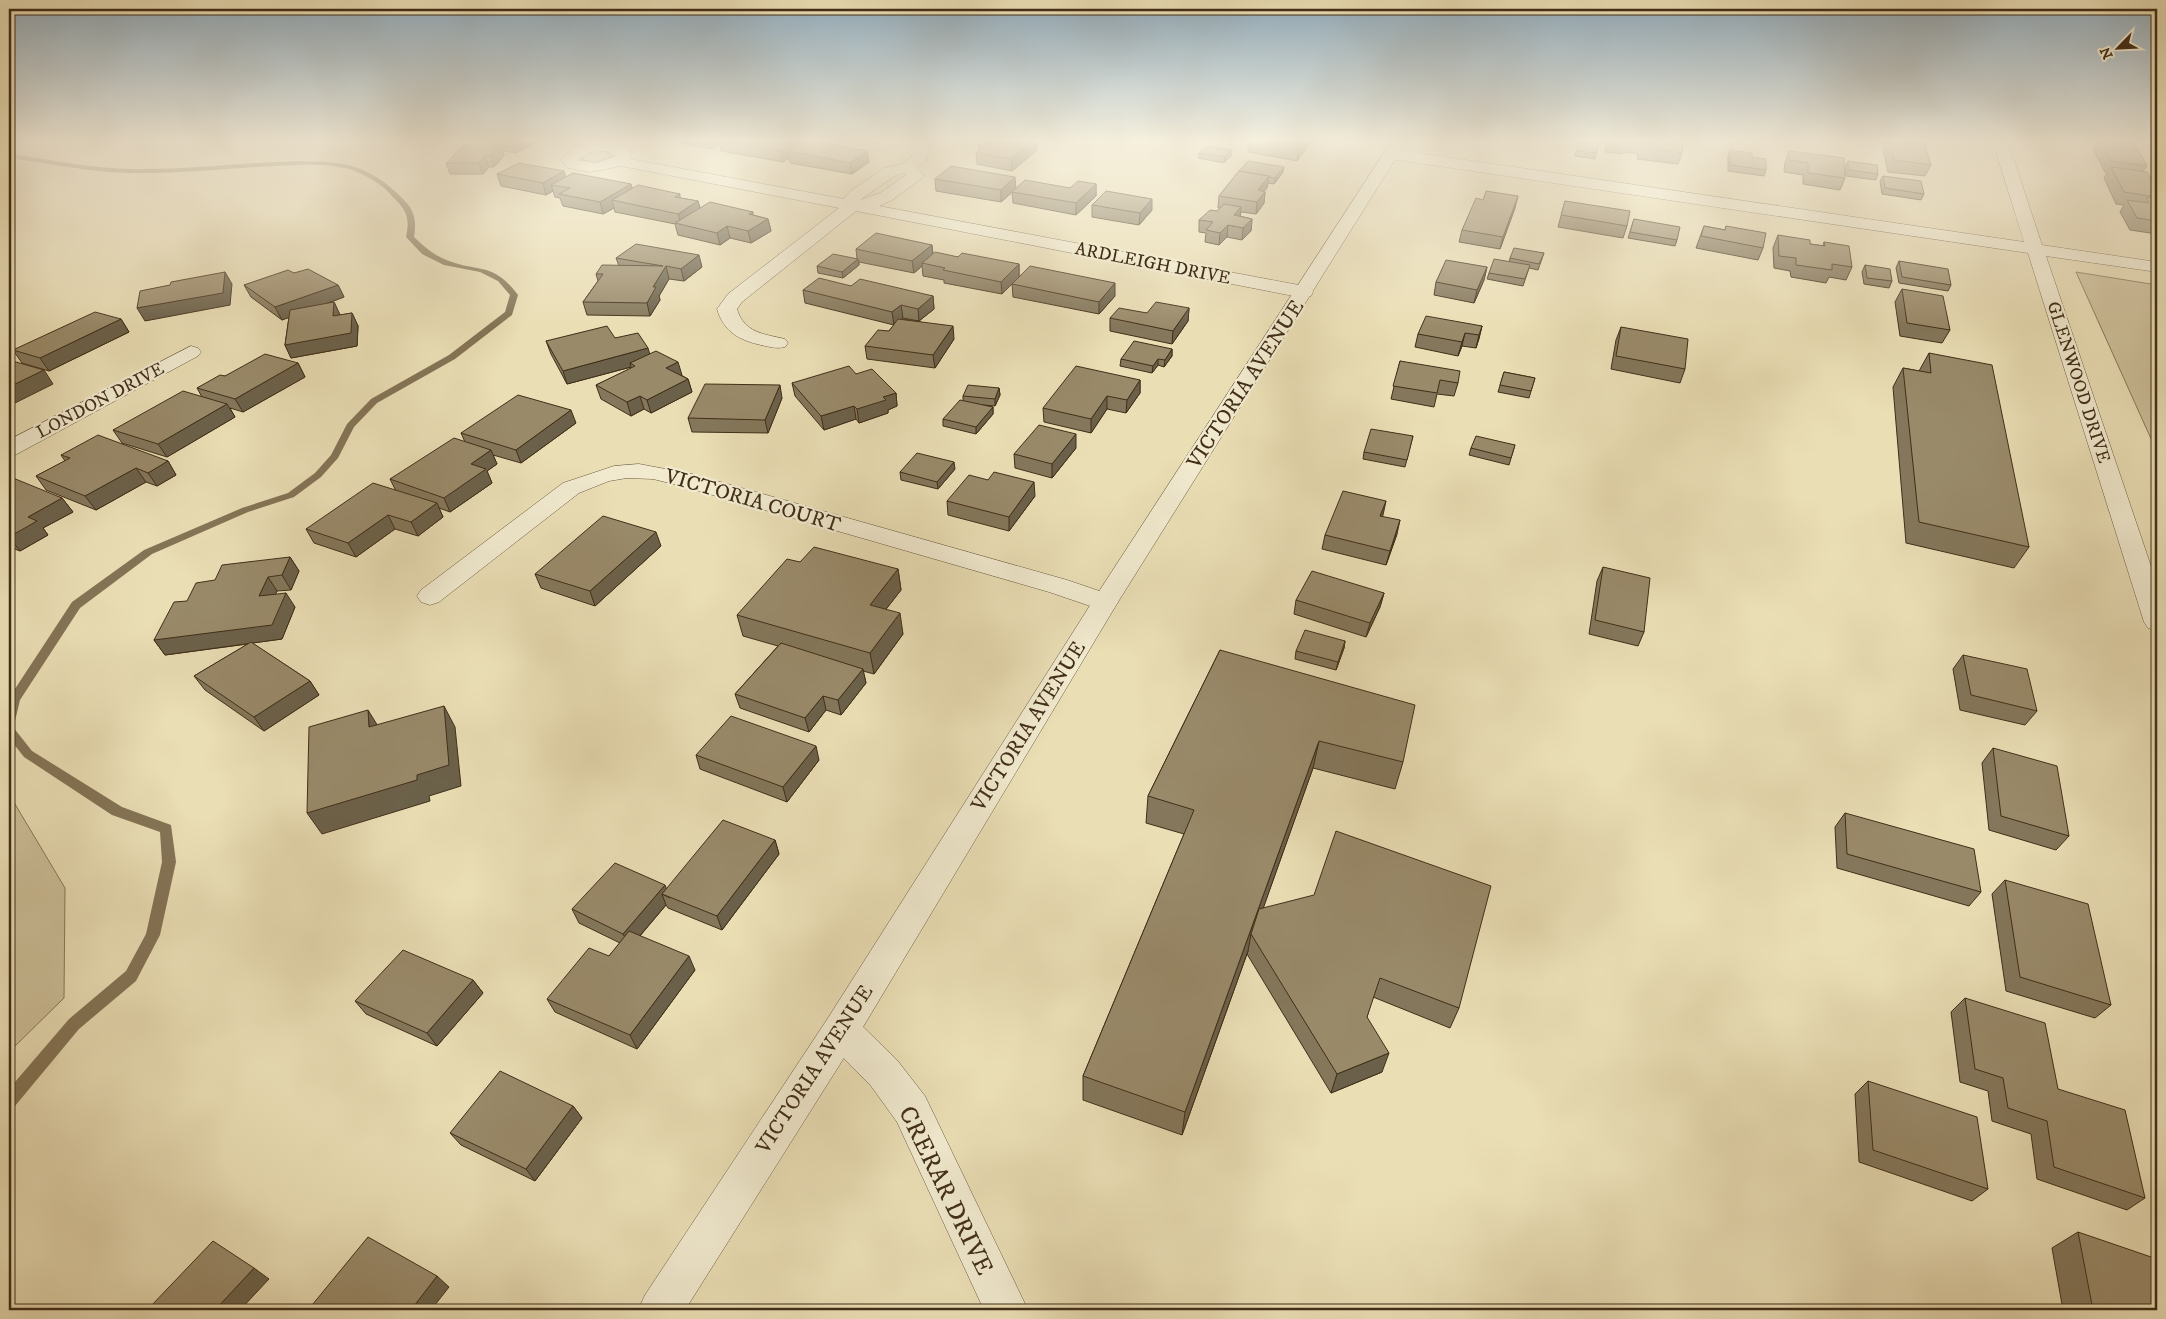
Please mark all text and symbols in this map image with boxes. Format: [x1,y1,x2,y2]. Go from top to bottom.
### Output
north arrow [2094,22,2144,72]
text: N [2096,44,2118,62]
street label: ARDLEIGH DRIVE [1073,238,1233,290]
street label: VICTORIA AVENUE [1181,295,1310,475]
street label: GLENWOOD DRIVE [2042,299,2115,466]
street label: LONDON DRIVE [33,358,168,444]
street label: VICTORIA COURT [661,463,844,539]
street label: VICTORIA AVENUE [965,636,1092,817]
street label: VICTORIA AVENUE [750,980,879,1160]
street label: CRERAR DRIVE [891,1101,1000,1280]

